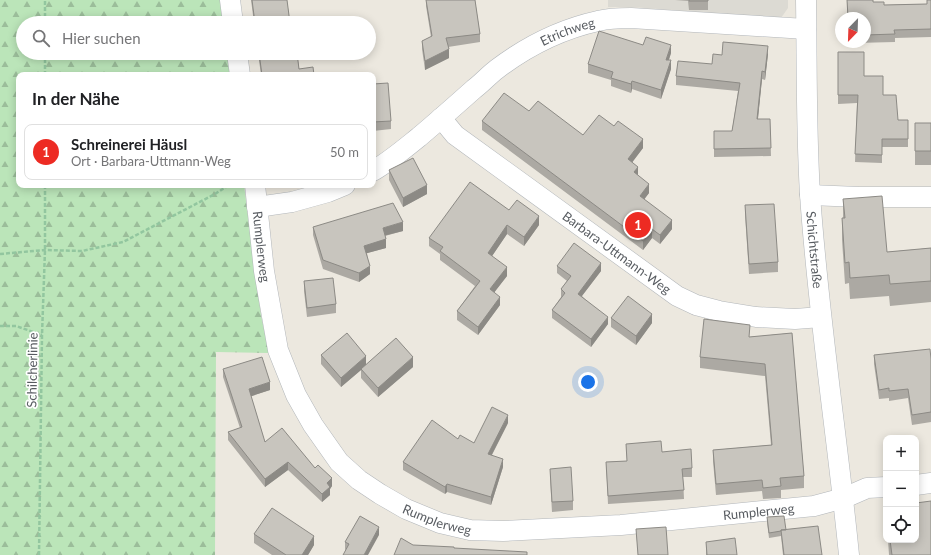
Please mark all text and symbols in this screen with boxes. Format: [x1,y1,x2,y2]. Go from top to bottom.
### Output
north arrow [835,12,871,48]
street label: Etrichweg [537,14,596,49]
search box [16,16,376,60]
icon: search [30,27,52,49]
text: Hier suchen [62,29,141,47]
text: In der Nähe [32,88,120,109]
text: Schreinerei Häusl [71,135,187,153]
text: 1 [42,144,50,160]
text: 50 m [330,144,359,160]
text: Ort · Barbara-Uttmann-Weg [71,153,231,169]
street label: Barbara-Uttmann-Weg [559,208,674,297]
street label: Rumplerweg [250,210,274,284]
pin: 1 [625,210,651,240]
street label: Schichtstraße [803,211,826,289]
street label: Schilcherlinie [23,332,41,408]
your location [578,372,598,392]
map controls [883,435,919,543]
button: + [883,435,919,471]
button: − [883,471,919,507]
street label: Rumplerweg [722,500,795,523]
street label: Rumplerweg [400,501,473,538]
button: locate [883,507,919,543]

